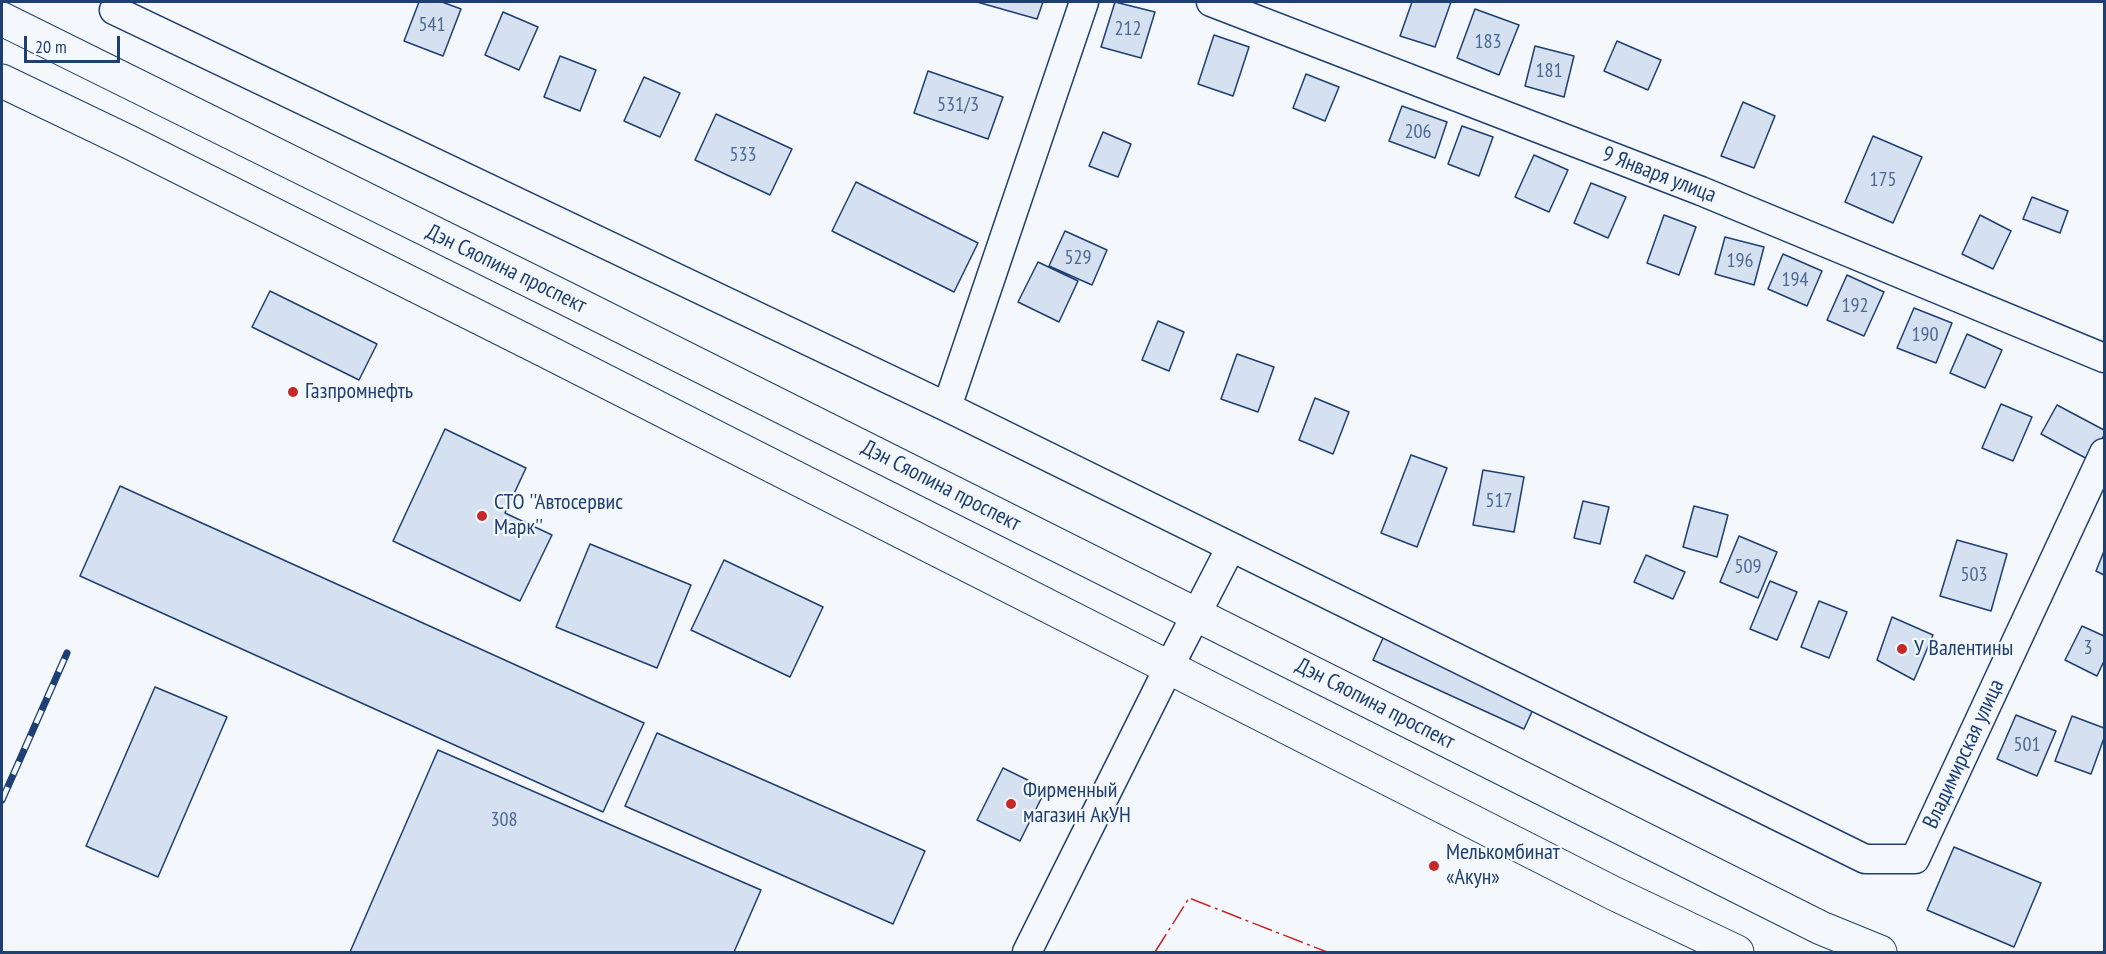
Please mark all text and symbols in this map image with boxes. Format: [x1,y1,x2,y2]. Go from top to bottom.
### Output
house number: 541 [419,13,445,37]
house number: 212 [1115,17,1141,41]
scale bar [27,24,123,62]
house number: 183 [1475,30,1501,54]
text: 20 m [35,35,67,58]
house number: 181 [1536,59,1562,83]
house number: 531/3 [937,93,979,117]
house number: 206 [1405,120,1431,144]
street label: 9 Января улица [1598,141,1720,209]
house number: 533 [730,143,756,167]
house number: 175 [1870,168,1896,192]
street label: Дэн Сяопина проспект [422,219,590,319]
house number: 529 [1065,246,1091,270]
house number: 196 [1727,249,1753,273]
house number: 194 [1782,268,1808,292]
house number: 192 [1842,294,1868,318]
house number: 190 [1912,323,1938,347]
place label: Газпромнефть [305,379,413,405]
marker: Газпромнефть [286,385,300,399]
street label: Дэн Сяопина проспект [857,435,1025,537]
house number: 517 [1486,489,1512,513]
place label: СТО ''Автосервис Марк'' [494,490,623,542]
marker: СТО ''Автосервис Марк'' [475,509,489,523]
house number: 509 [1735,555,1761,579]
house number: 503 [1961,563,1987,587]
place label: У Валентины [1914,636,2013,662]
house number: 3 [2084,636,2092,660]
marker: У Валентины [1895,642,1909,656]
street label: Дэн Сяопина проспект [1291,653,1459,755]
street label: Владимирская улица [1918,675,2010,833]
house number: 501 [2014,733,2040,757]
place label: Фирменный магазин АкУН [1023,778,1131,830]
marker: Фирменный магазин АкУН [1004,797,1018,811]
house number: 308 [491,808,517,832]
place label: Мелькомбинат «Акун» [1446,840,1560,891]
marker: Мелькомбинат «Акун» [1427,859,1441,873]

